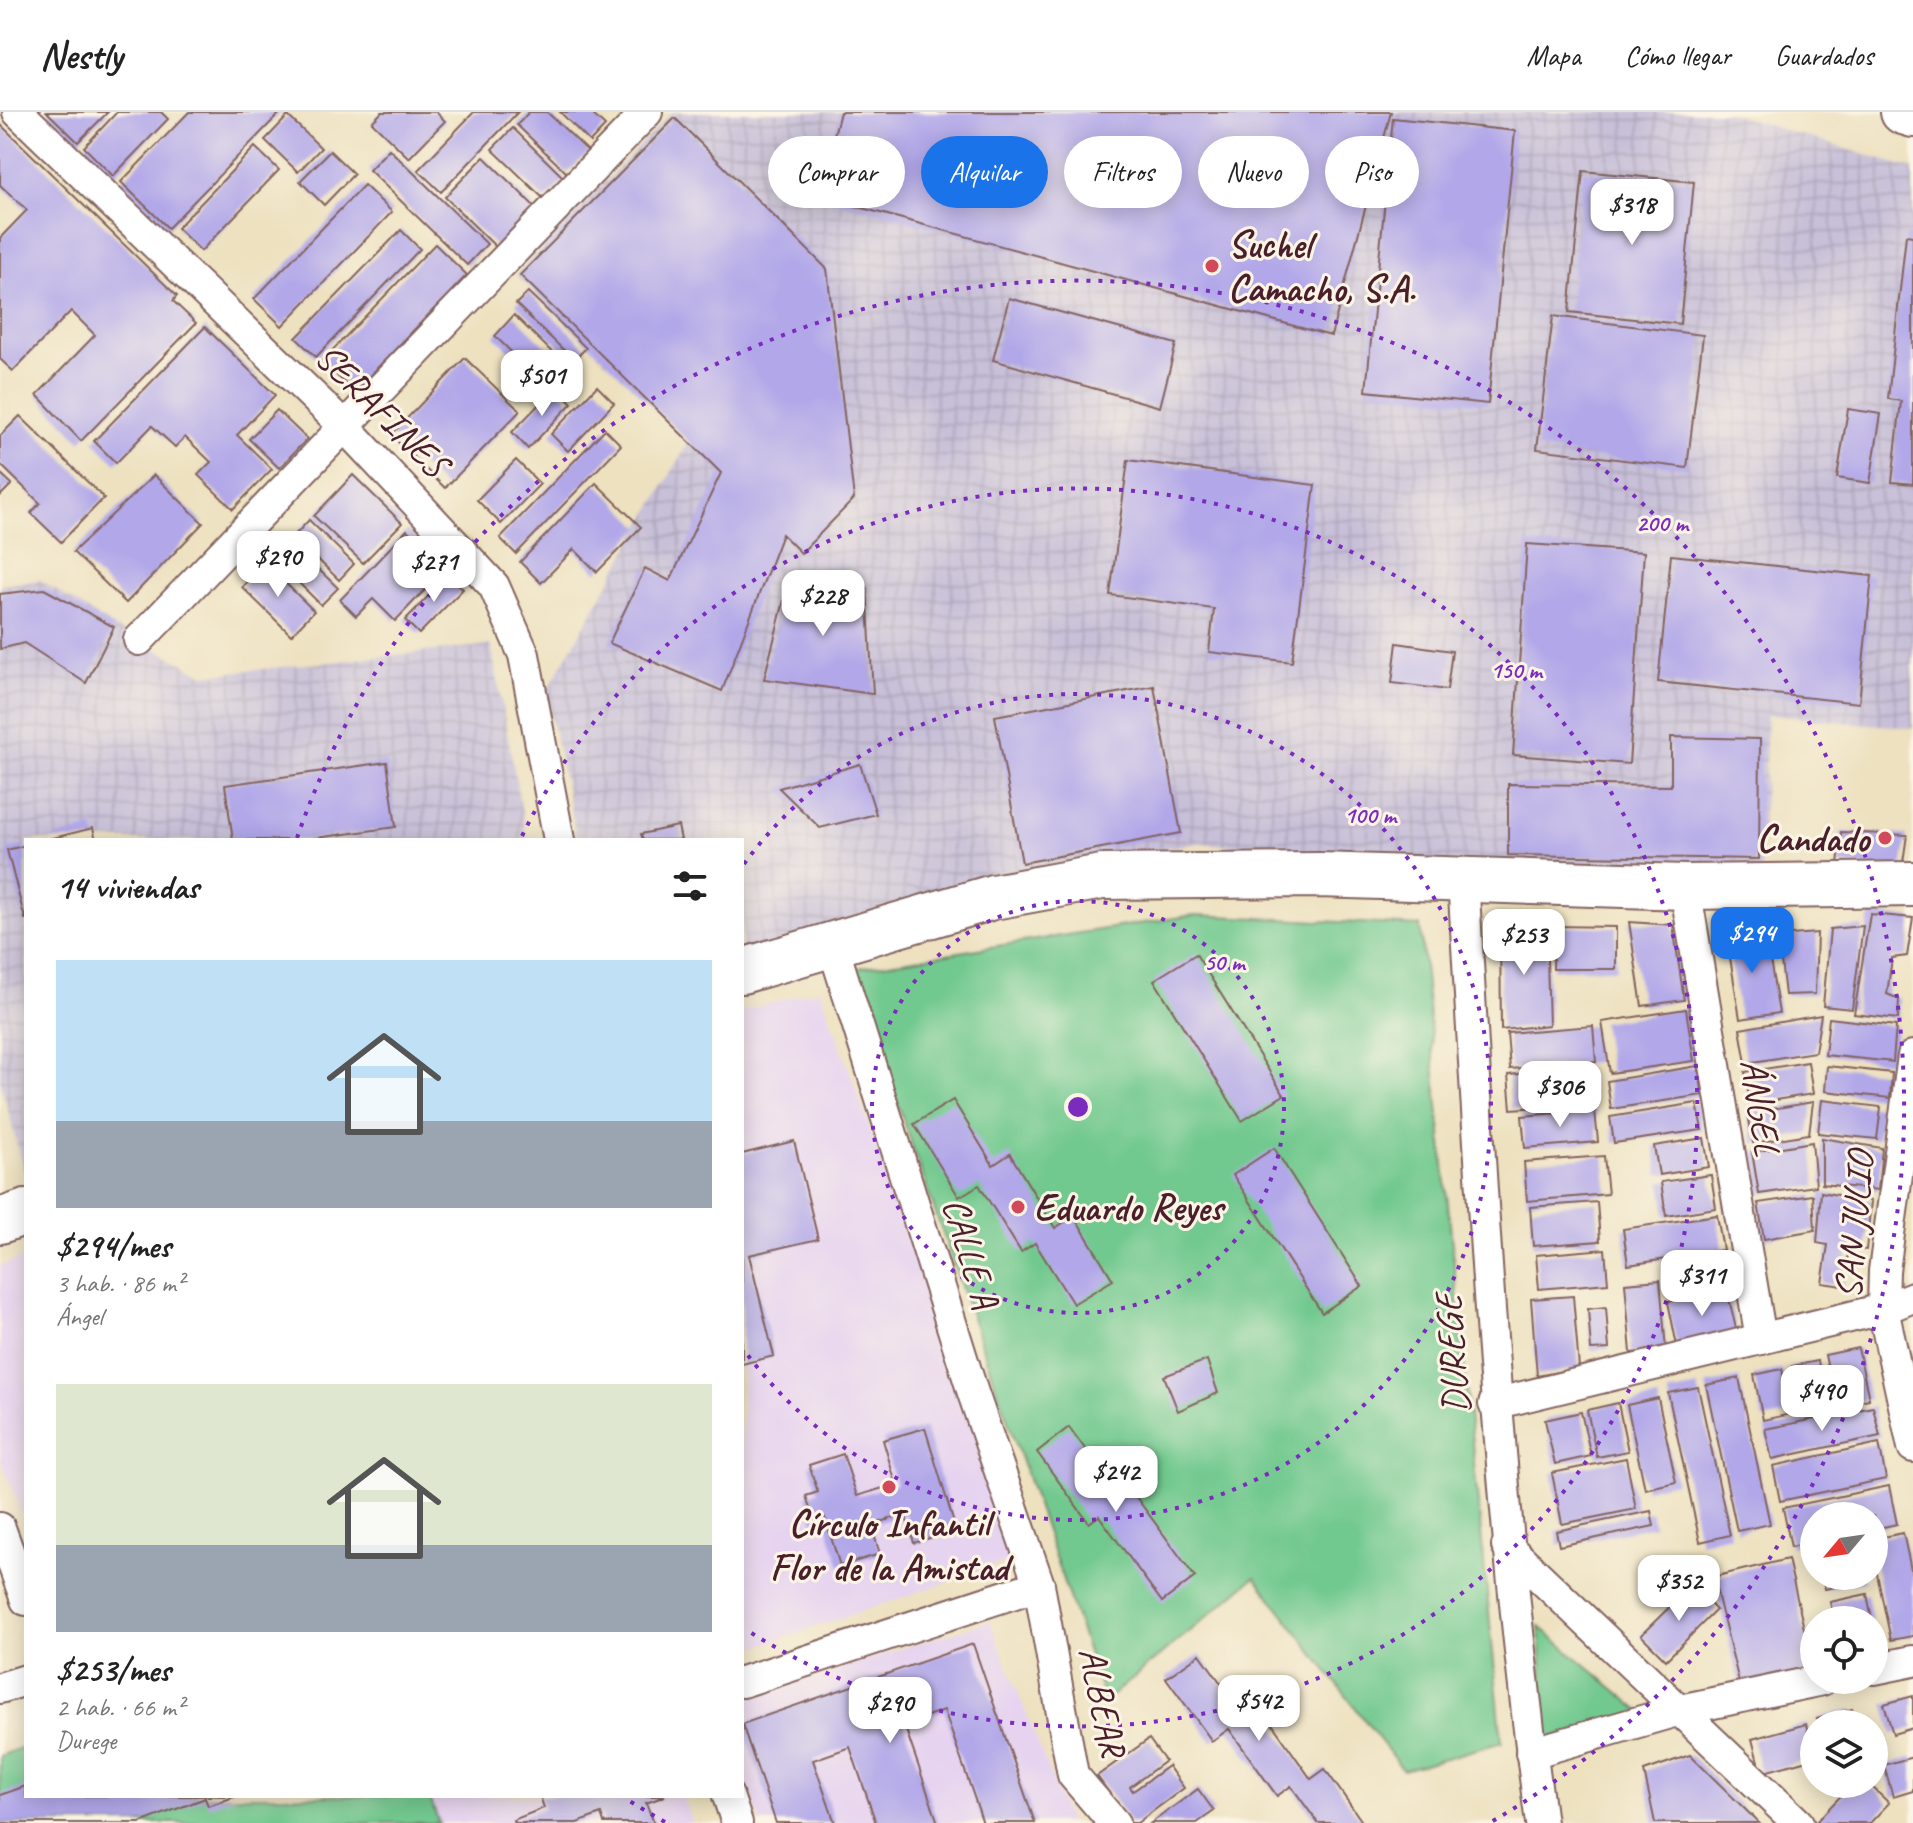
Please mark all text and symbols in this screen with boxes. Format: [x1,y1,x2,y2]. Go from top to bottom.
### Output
text: Nestly [40,32,122,79]
text: Mapa [1526,38,1581,73]
text: Cómo llegar [1625,38,1731,73]
text: Guardados [1775,38,1873,73]
chip: Comprar [768,136,905,208]
chip: Alquilar [921,136,1048,208]
chip: Filtros [1064,136,1182,208]
chip: Nuevo [1198,136,1309,208]
chip: Piso [1325,136,1419,208]
pin: $318 [1585,179,1679,247]
text: $318 [1609,188,1655,221]
place label: Suchel Camacho, S.A. [1228,221,1416,312]
marker: Suchel Camacho, S.A. [1203,257,1221,275]
street label: SERAFINES [305,333,462,490]
pin: $501 [495,350,589,418]
text: $501 [519,359,565,392]
text: 200 m [1636,508,1690,538]
pin: $290 [231,531,325,599]
pin: $271 [387,536,481,604]
text: $290 [255,540,301,573]
text: $271 [411,545,457,578]
pin: $228 [776,570,870,638]
text: $228 [800,579,846,612]
text: 150 m [1490,655,1544,685]
text: 100 m [1344,800,1398,830]
place label: Candado [1757,815,1871,862]
marker: Candado [1876,829,1894,847]
icon: filters [668,864,712,908]
text: 14 viviendas [56,865,199,908]
pin: $294 [1705,907,1799,975]
pin: $253 [1477,909,1571,977]
text: $294 [1729,916,1775,949]
text: $253 [1501,918,1547,951]
text: 50 m [1204,947,1247,977]
icon: home [312,1012,456,1156]
street label: ÁNGEL [1730,1055,1792,1159]
pin: $306 [1513,1061,1607,1129]
text: $306 [1536,1070,1584,1103]
centre of rings [1064,1093,1092,1121]
street label: SAN JULIO [1824,1145,1884,1301]
place label: Eduardo Reyes [1034,1184,1226,1231]
street label: CALLE A [932,1192,1010,1315]
marker: Eduardo Reyes [1009,1198,1027,1216]
text: $294/mes [56,1224,171,1267]
pin: $311 [1655,1250,1749,1318]
text: $311 [1679,1259,1725,1292]
text: 3 hab. · 86 m² [56,1267,184,1300]
street label: DUREGE [1424,1288,1480,1415]
text: Ángel [56,1300,103,1333]
pin: $490 [1775,1365,1869,1433]
text: $490 [1799,1374,1845,1407]
icon: home [312,1436,456,1580]
pin: $242 [1069,1446,1163,1514]
text: $242 [1093,1455,1139,1488]
marker: Círculo Infantil Flor de la Amistad [880,1478,898,1496]
place label: Círculo Infantil Flor de la Amistad [770,1500,1015,1591]
north arrow [1800,1502,1888,1590]
map controls [1800,1502,1888,1798]
pin: $352 [1632,1555,1726,1623]
text: $352 [1656,1564,1702,1597]
button: locate [1800,1606,1888,1694]
street label: ALBEAR [1068,1643,1138,1763]
text: $253/mes [56,1648,170,1691]
pin: $542 [1212,1675,1306,1743]
pin: $290 [843,1677,937,1745]
text: $542 [1236,1684,1282,1717]
text: $290 [867,1686,913,1719]
text: 2 hab. · 66 m² [56,1691,184,1724]
button: layers [1800,1710,1888,1798]
text: Durege [56,1724,116,1757]

